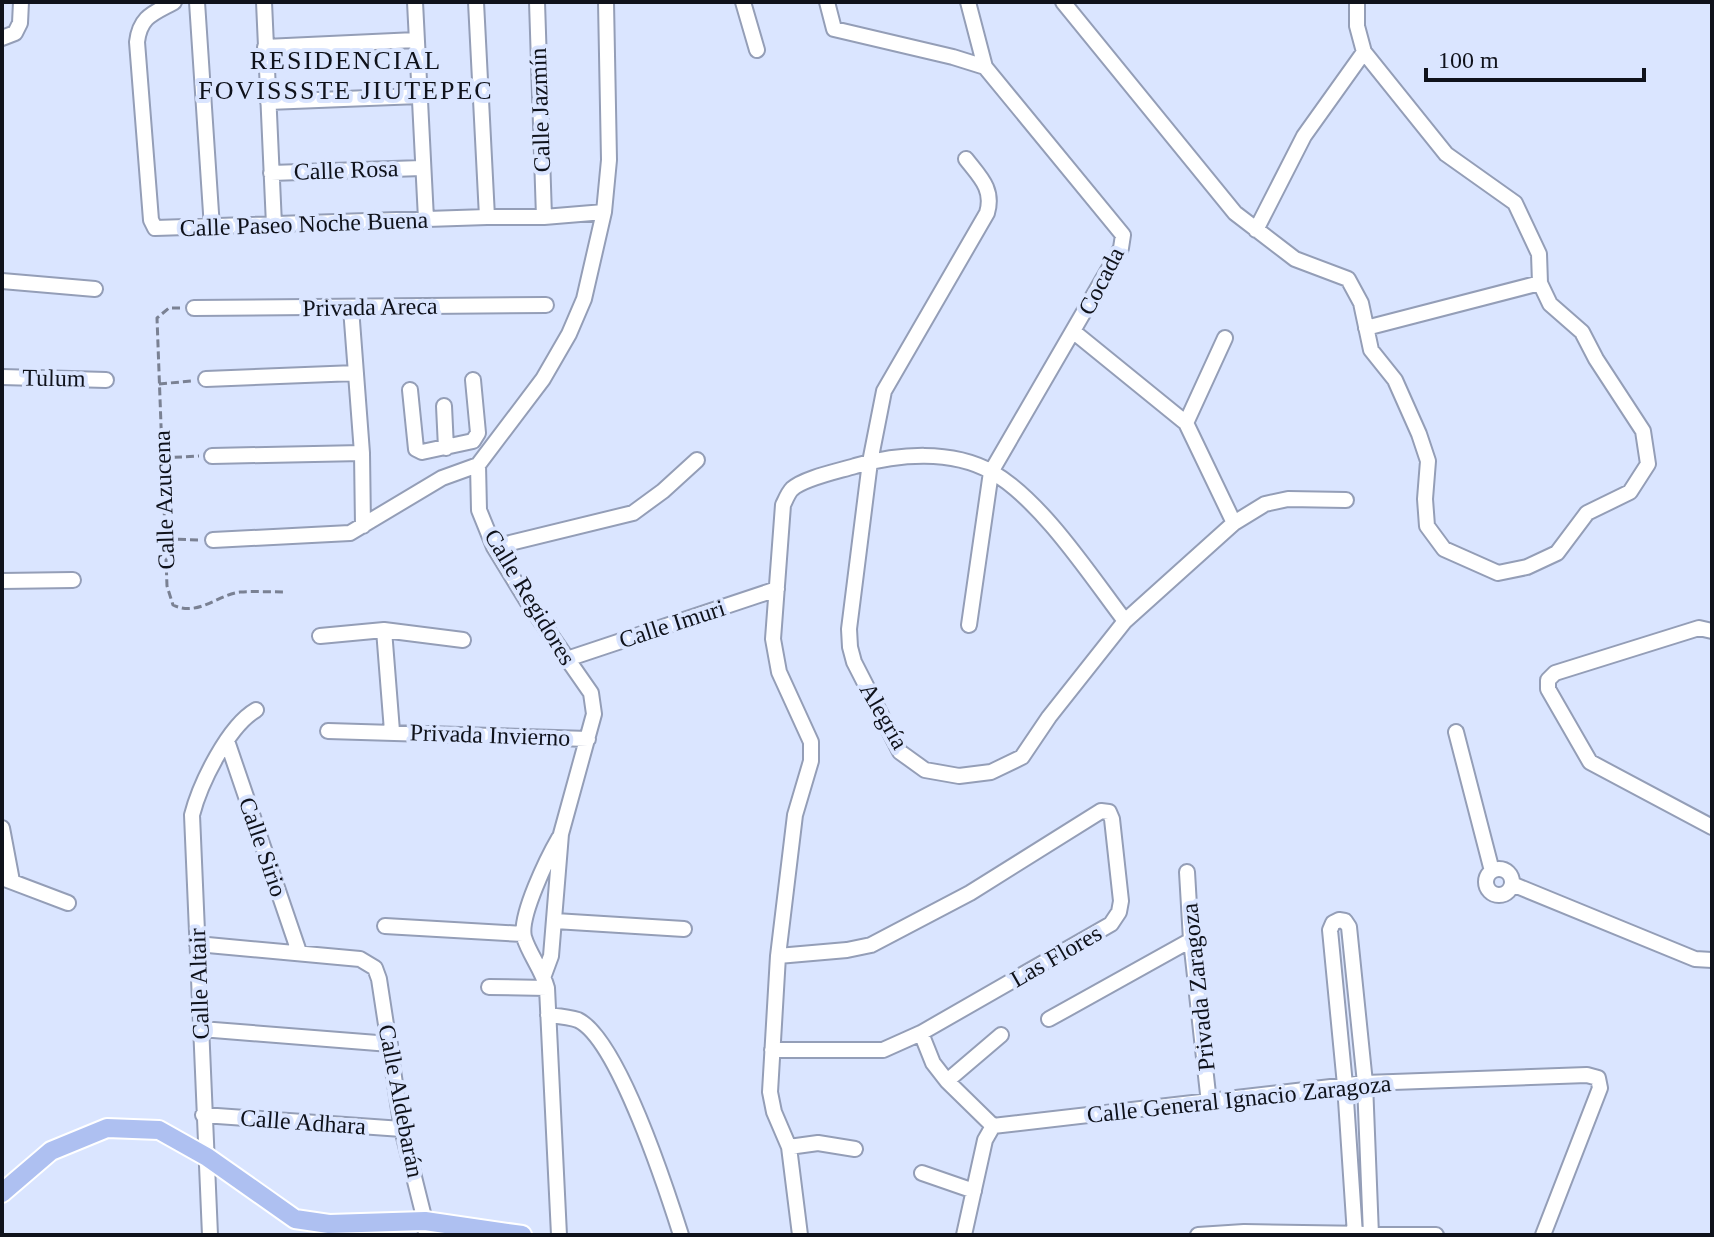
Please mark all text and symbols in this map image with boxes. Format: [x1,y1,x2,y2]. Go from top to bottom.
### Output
scale bar [1426,32,1644,82]
district label: RESIDENCIAL FOVISSSTE JIUTEPEC [198,46,494,105]
street label: Calle Jazmín [525,47,555,173]
text: 100 m [1438,47,1499,73]
street label: Calle Rosa [293,155,399,185]
street label: Calle Paseo Noche Buena [179,207,429,241]
street label: Cocada [1073,243,1129,319]
street label: Privada Areca [302,293,438,321]
street label: Tulum [22,364,86,392]
street label: Calle Azucena [149,430,179,570]
street label: Calle Regidores [479,524,581,670]
street label: Calle Imuri [616,595,729,653]
street label: Alegría [855,678,913,754]
street label: Privada Invierno [409,719,571,751]
street label: Calle Sirio [234,794,292,900]
street label: Privada Zaragoza [1176,901,1220,1072]
street label: Las Flores [1006,920,1106,992]
street label: Calle Altair [184,928,214,1040]
street label: Calle Aldebarán [373,1022,429,1180]
street label: Calle General Ignacio Zaragoza [1086,1070,1393,1128]
street label: Calle Adhara [239,1105,367,1139]

